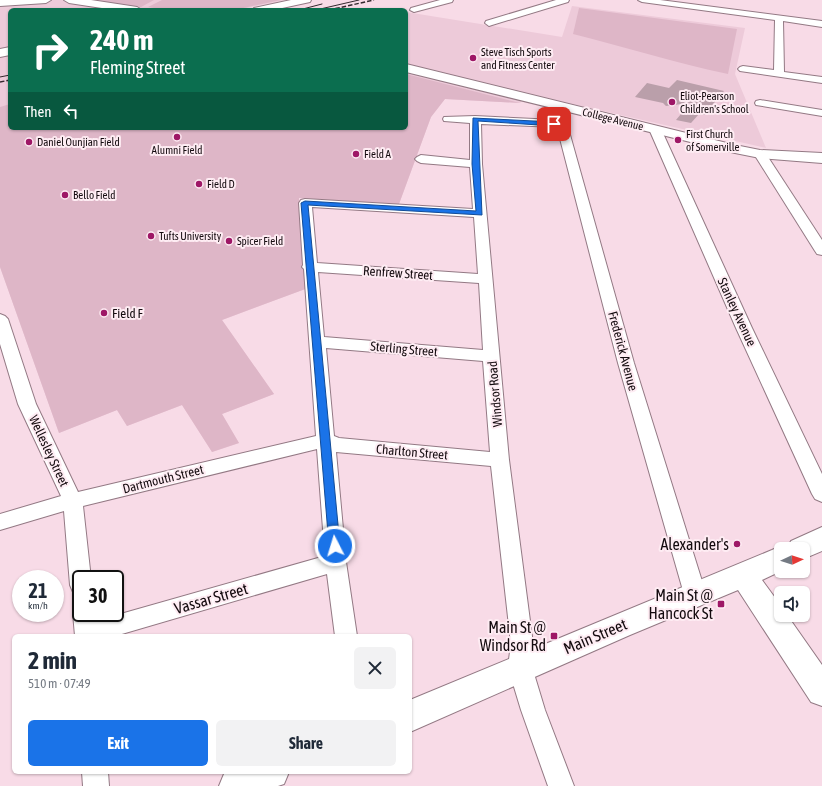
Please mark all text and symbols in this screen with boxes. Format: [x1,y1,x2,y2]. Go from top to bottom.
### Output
icon: right [24,24,76,76]
text: 240 m [90,24,153,56]
place label: Steve Tisch Sports and Fitness Center [481,46,555,71]
marker: Steve Tisch Sports and Fitness Center [468,53,478,63]
text: Fleming Street [90,57,186,78]
place label: Eliot-Pearson Children's School [680,90,749,115]
marker: Eliot-Pearson Children's School [667,97,677,107]
icon: left [60,100,82,122]
text: Then [24,103,52,120]
street label: College Avenue [581,106,645,132]
pin [537,107,571,141]
icon: arrive [543,113,565,135]
place label: First Church of Somerville [686,128,739,153]
marker: Alumni Field [172,132,182,142]
marker: First Church of Somerville [673,135,683,145]
place label: Daniel Ounjian Field [37,136,120,148]
marker: Daniel Ounjian Field [24,137,34,147]
place label: Alumni Field [152,144,202,156]
place label: Field A [364,148,391,160]
marker: Field A [351,149,361,159]
place label: Field D [207,178,235,190]
marker: Field D [194,179,204,189]
place label: Bello Field [73,189,116,201]
marker: Bello Field [60,190,70,200]
place label: Tufts University [159,230,222,242]
marker: Tufts University [146,231,156,241]
place label: Spicer Field [237,235,283,247]
marker: Spicer Field [224,236,234,246]
street label: Renfrew Street [363,263,434,283]
street label: Stanley Avenue [715,275,759,349]
place label: Field F [112,306,143,321]
marker: Field F [99,308,109,318]
street label: Frederick Avenue [605,310,641,393]
street label: Sterling Street [370,339,438,359]
street label: Windsor Road [485,360,505,428]
street label: Wellesley Street [26,413,72,489]
street label: Charlton Street [376,441,449,463]
street label: Dartmouth Street [121,462,205,496]
position arrow [314,525,356,567]
place label: Alexander's [660,535,729,553]
marker: Alexander's [732,539,742,549]
north arrow [774,542,810,578]
map controls [774,542,810,622]
speed limit sign: 30 [72,570,124,622]
text: 21 [29,579,47,602]
street label: Vassar Street [172,579,250,617]
place label: Main St @ Hancock St [649,586,713,622]
button: sound [774,586,810,622]
marker: Main St @ Hancock St [716,599,726,609]
text: km/h [28,600,48,611]
street label: Main Street [561,614,630,657]
place label: Main St @ Windsor Rd [480,618,546,654]
marker: Main St @ Windsor Rd [549,631,559,641]
text: 2 min [28,647,77,674]
button: close [354,647,396,689]
text: 510 m · 07:49 [28,676,91,691]
button: Exit [28,720,208,766]
button: Share [216,720,396,766]

